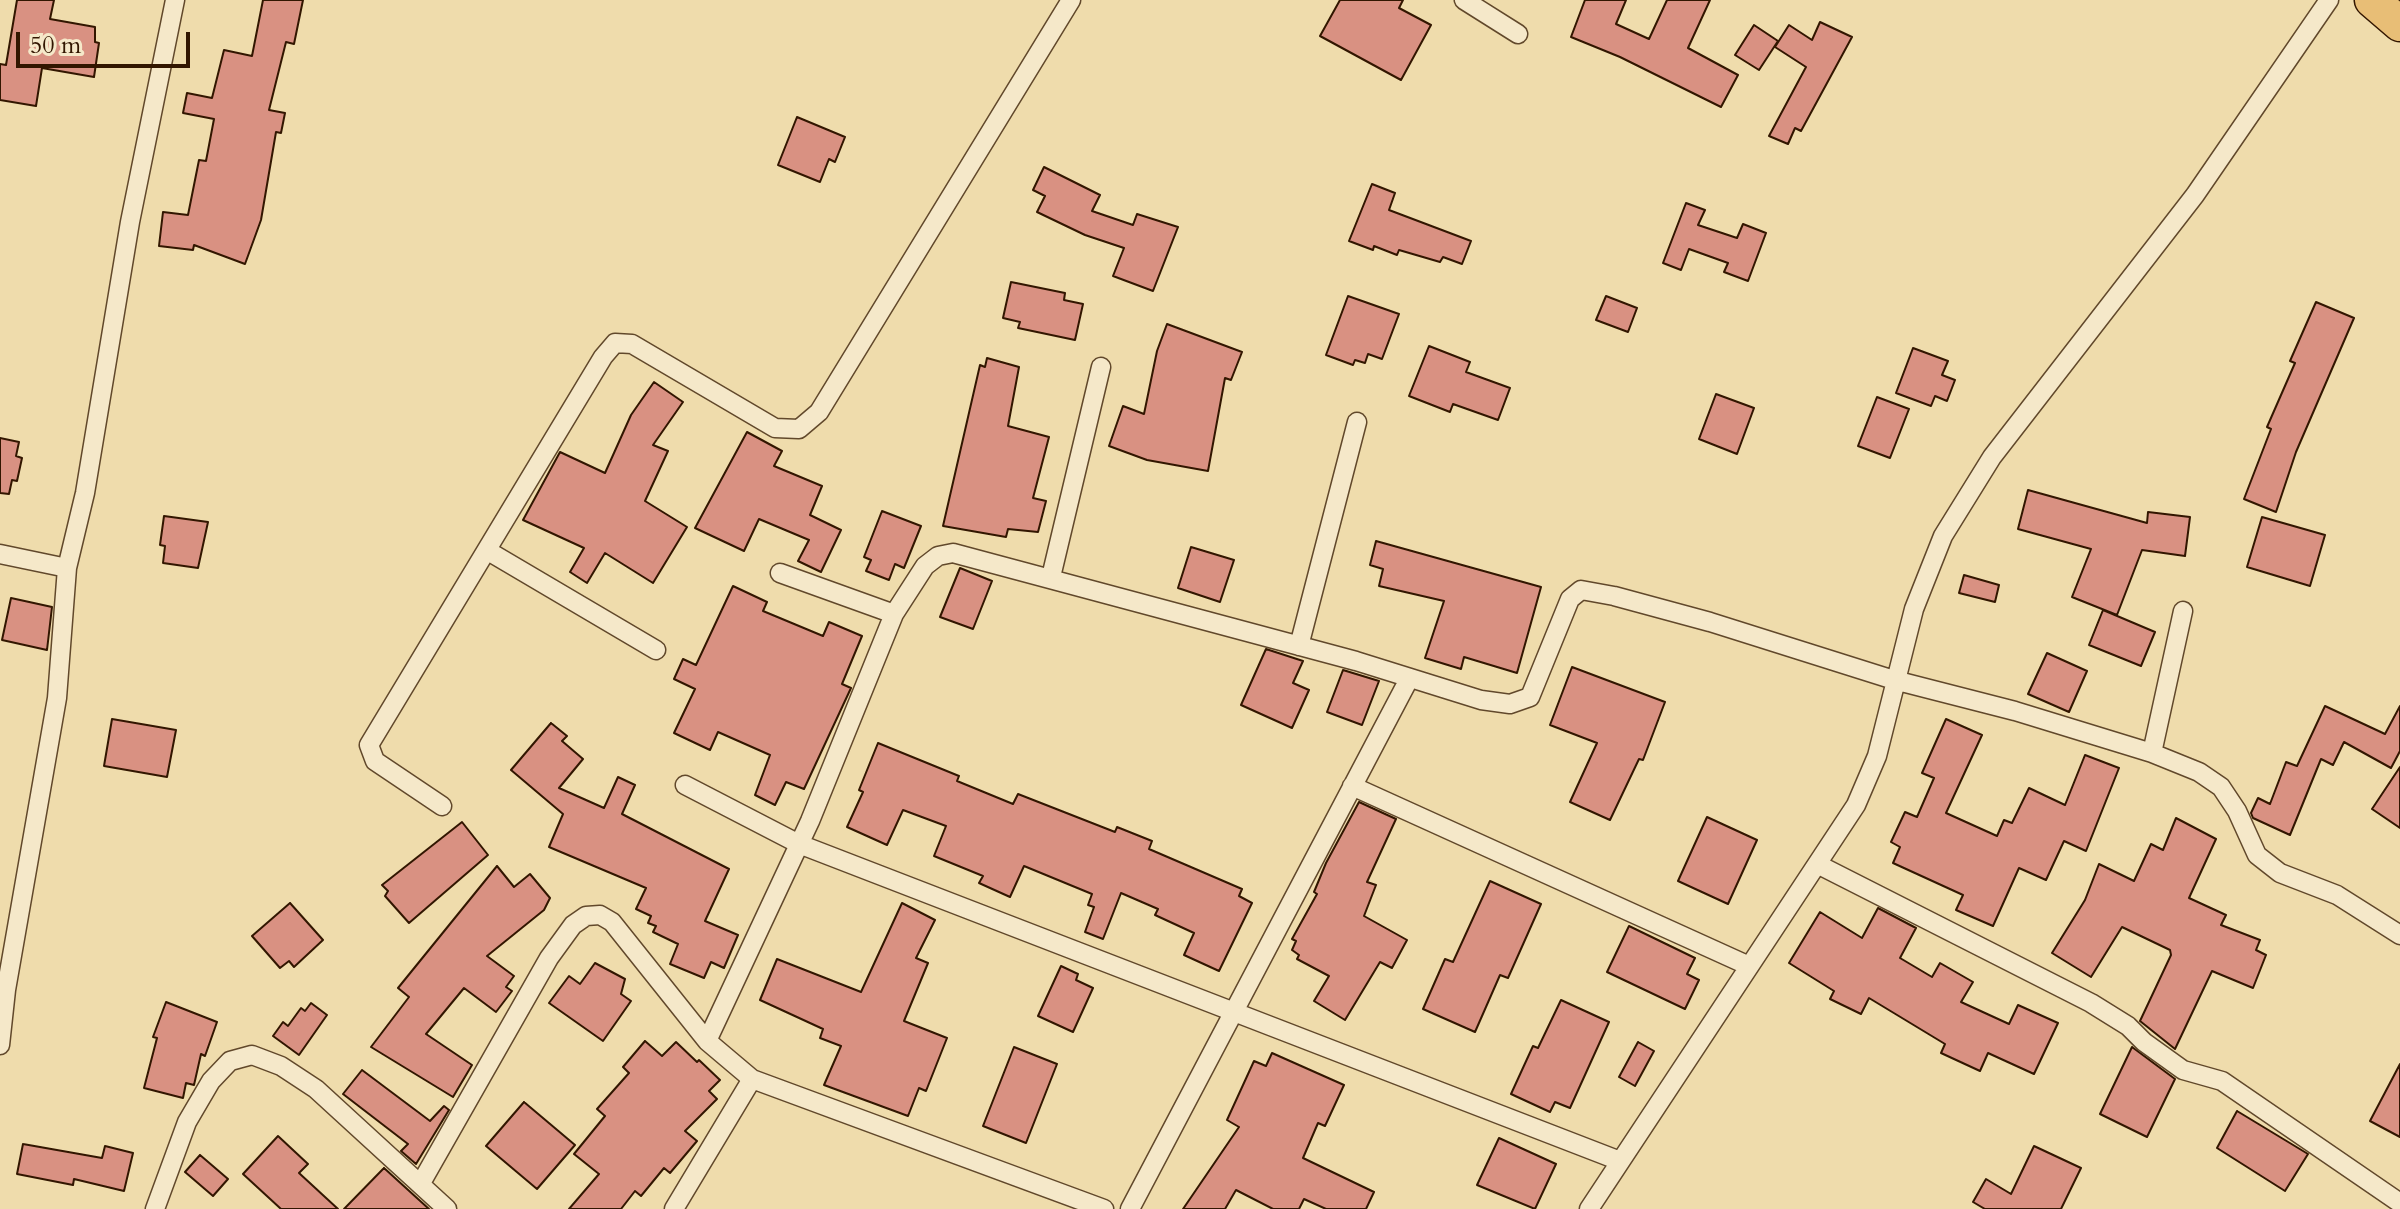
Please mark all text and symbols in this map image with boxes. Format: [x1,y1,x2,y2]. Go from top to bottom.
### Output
scale bar [20,16,194,66]
text: 50 m [30,29,81,62]

